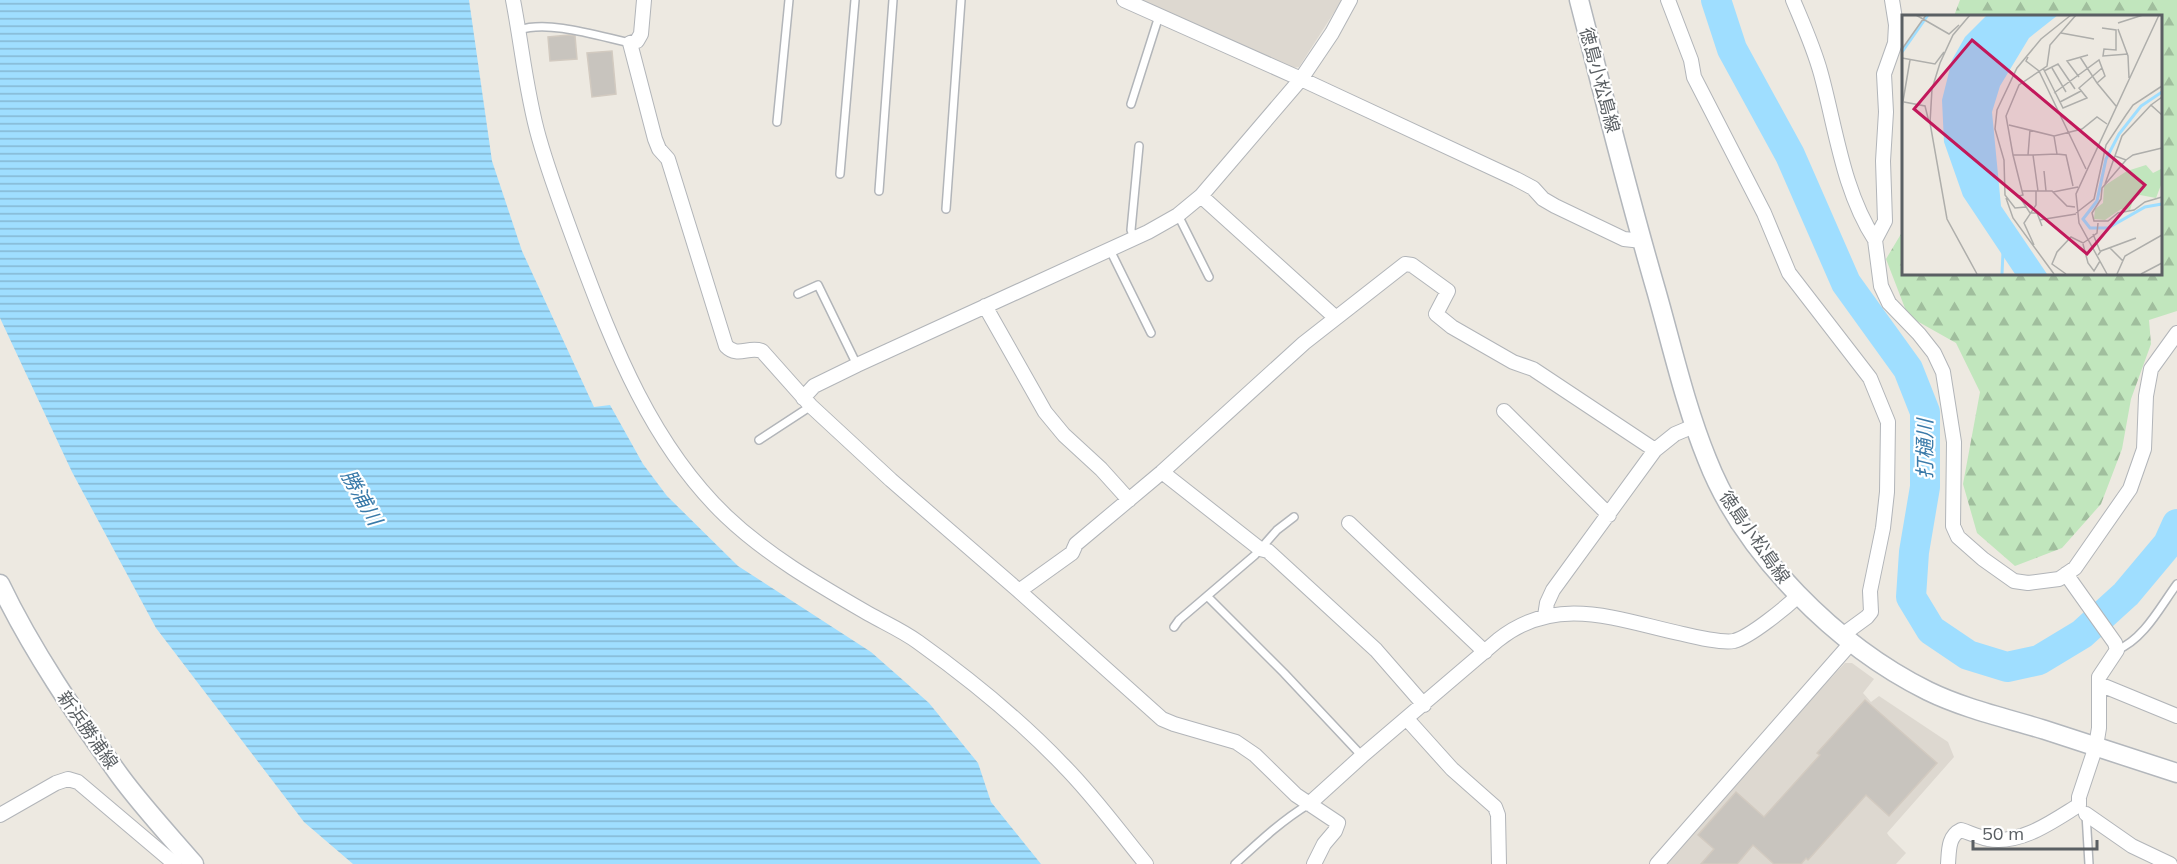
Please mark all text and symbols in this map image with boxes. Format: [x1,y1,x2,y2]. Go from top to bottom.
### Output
inset map [1902,15,2162,274]
street label: 徳島小松島線 [1575,25,1625,135]
water label: 打樋川 [1912,417,1937,479]
water label: 勝浦川 [336,465,389,531]
street label: 徳島小松島線 [1715,486,1795,588]
street label: 新浜勝浦線 [53,687,123,773]
scale bar [1973,813,2098,851]
text: 50 m [1982,822,2024,845]

